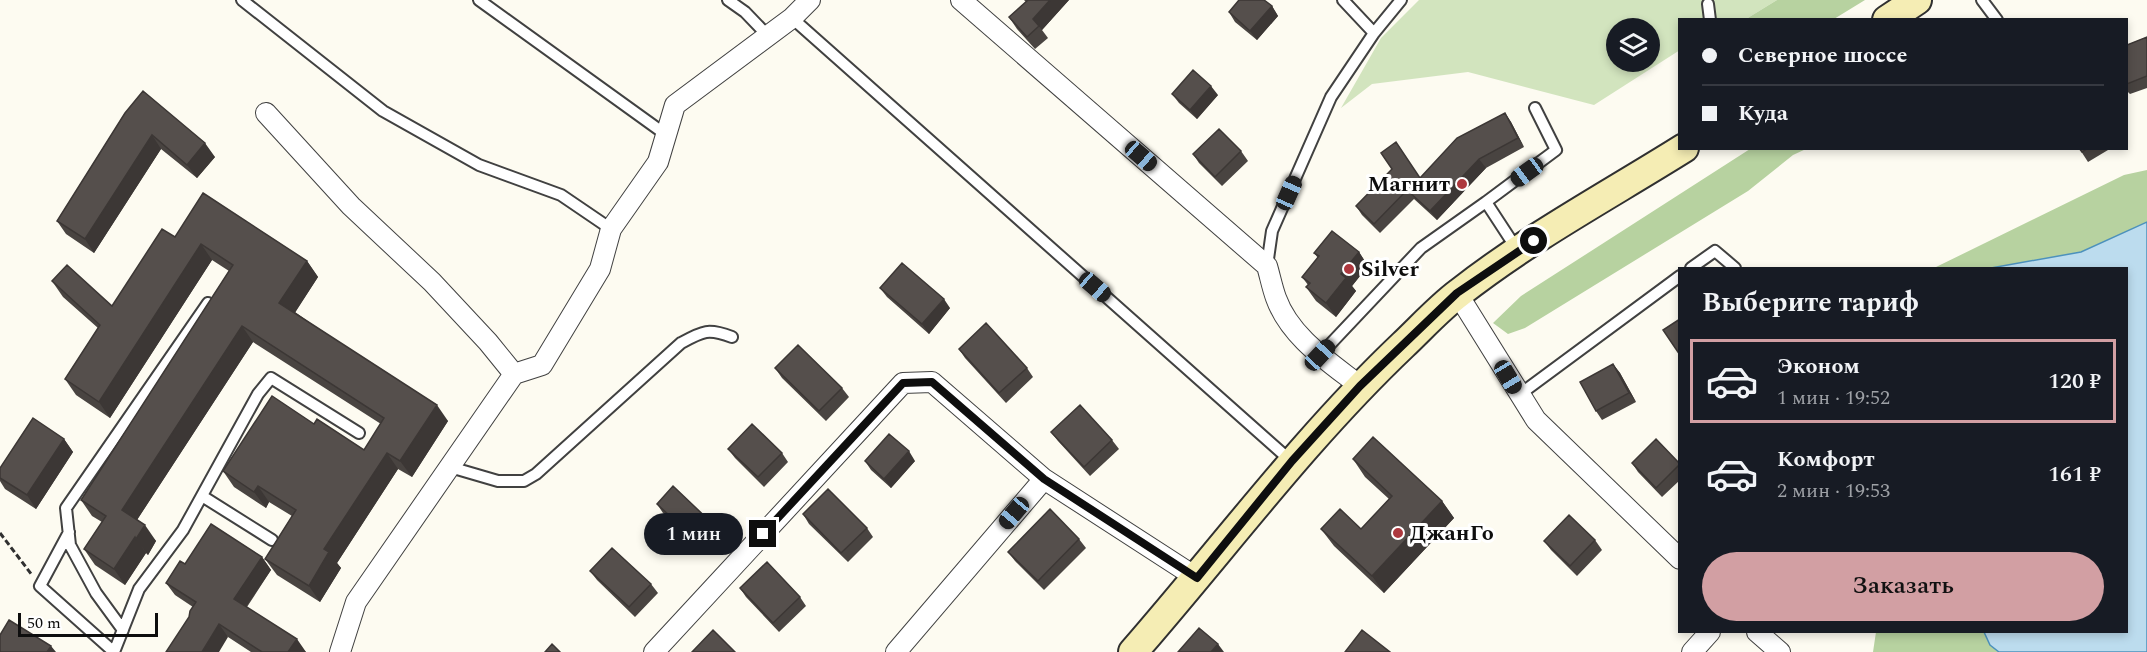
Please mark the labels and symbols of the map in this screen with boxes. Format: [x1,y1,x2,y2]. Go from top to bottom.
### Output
car [1122,137,1160,175]
car [1507,154,1547,190]
place label: Магнит [1368,168,1450,201]
car [1273,173,1305,213]
marker: Магнит [1455,177,1469,191]
route start [1520,227,1547,254]
place label: Silver [1361,253,1419,286]
marker: Silver [1342,262,1356,276]
car [1076,268,1114,306]
car [1301,336,1339,374]
car [1491,357,1525,397]
car [996,493,1032,533]
callout: 1 мин [643,513,742,555]
place label: ДжанГо [1410,517,1494,550]
route end [749,520,776,547]
marker: ДжанГо [1391,526,1405,540]
scale bar [18,610,158,638]

